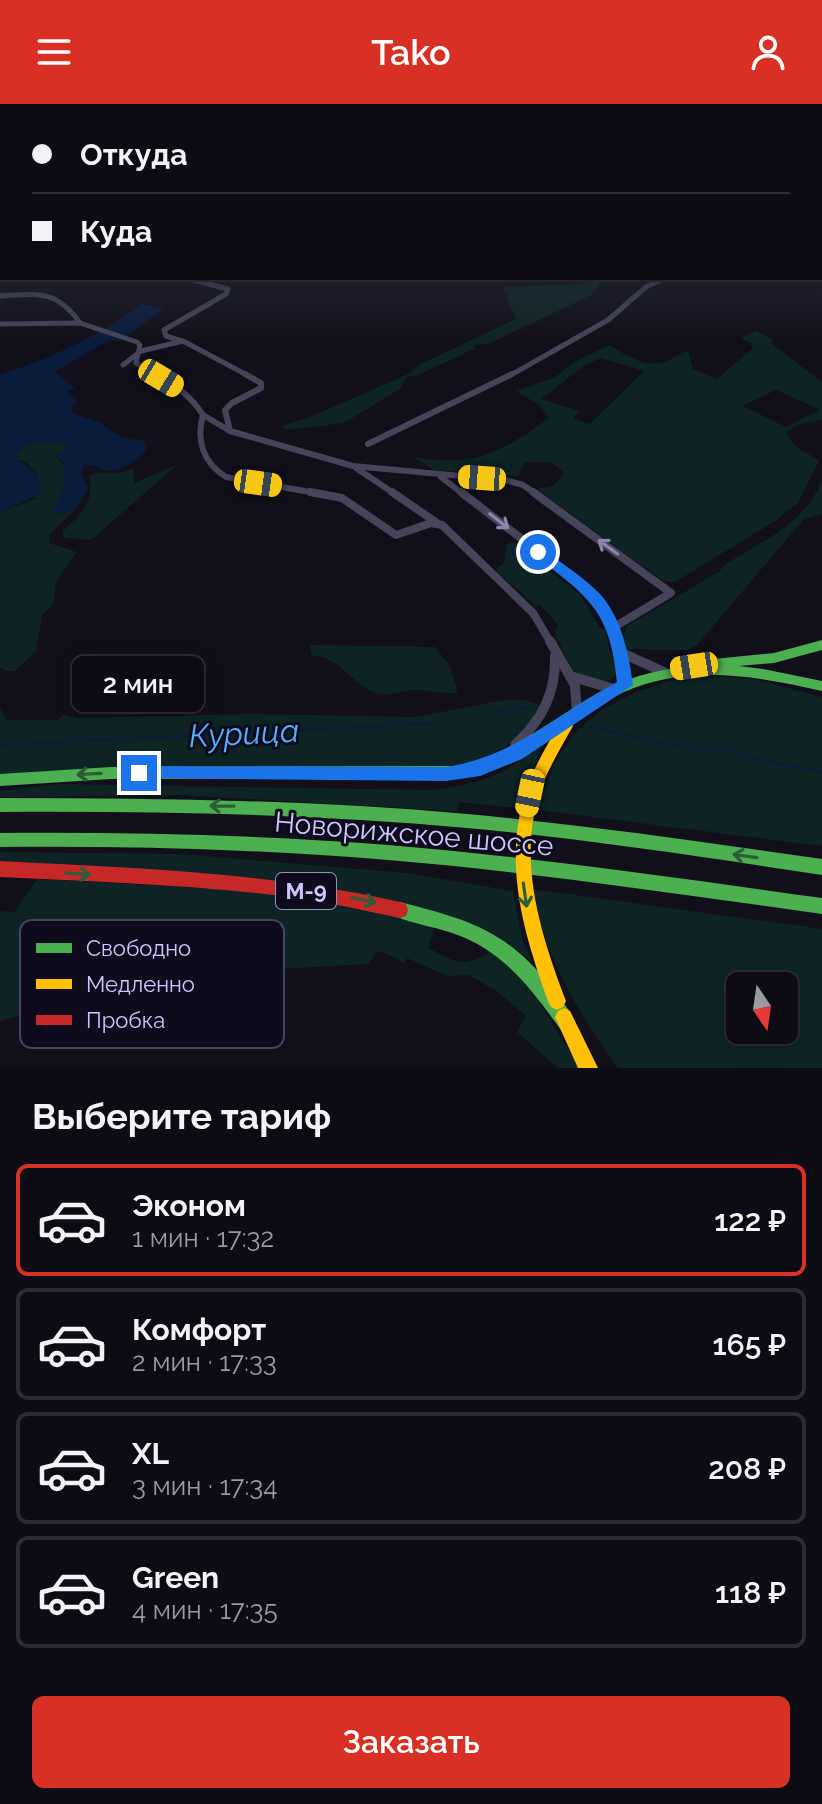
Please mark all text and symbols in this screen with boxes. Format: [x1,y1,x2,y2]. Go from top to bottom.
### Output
icon: menu [32,30,76,74]
icon: person [746,30,790,74]
text: Tako [371,31,451,73]
text: Откуда [80,137,187,172]
text: Куда [80,214,152,249]
car [134,355,188,401]
car [457,464,507,492]
car [233,468,283,498]
one-way arrow [488,513,509,530]
route start [520,534,556,570]
one-way arrow [598,539,619,556]
car [668,650,720,682]
callout: 2 мин [73,657,205,713]
text: 2 мин [103,669,173,699]
water label: Курица [188,712,300,754]
route end [121,755,157,791]
one-way arrow [76,767,103,782]
car [513,767,547,819]
one-way arrow [209,798,236,814]
street label: Новорижское шоссе [273,805,555,863]
one-way arrow [733,848,758,863]
one-way arrow [64,867,91,882]
road number: М-9 [276,873,336,909]
one-way arrow [518,881,533,908]
one-way arrow [351,893,377,908]
legend [20,920,284,1048]
text: Свободно [86,935,191,961]
text: Медленно [86,971,195,997]
north arrow [726,972,798,1044]
map controls [726,972,798,1044]
text: Пробка [86,1007,165,1033]
text: Выберите тариф [32,1095,331,1137]
icon: car [36,1184,108,1256]
text: Эконом [132,1188,246,1223]
text: 122 ₽ [714,1203,786,1238]
text: 1 мин · 17:32 [132,1223,274,1253]
icon: car [36,1308,108,1380]
text: Комфорт [132,1312,266,1347]
text: 165 ₽ [712,1327,786,1362]
text: 2 мин · 17:33 [132,1347,277,1377]
icon: car [36,1432,108,1504]
text: XL [132,1436,169,1471]
text: 208 ₽ [708,1451,786,1486]
text: 3 мин · 17:34 [132,1471,277,1501]
icon: car [36,1556,108,1628]
text: Green [132,1560,219,1595]
text: 118 ₽ [715,1575,786,1610]
text: 4 мин · 17:35 [132,1595,278,1625]
button: Заказать [32,1696,790,1788]

